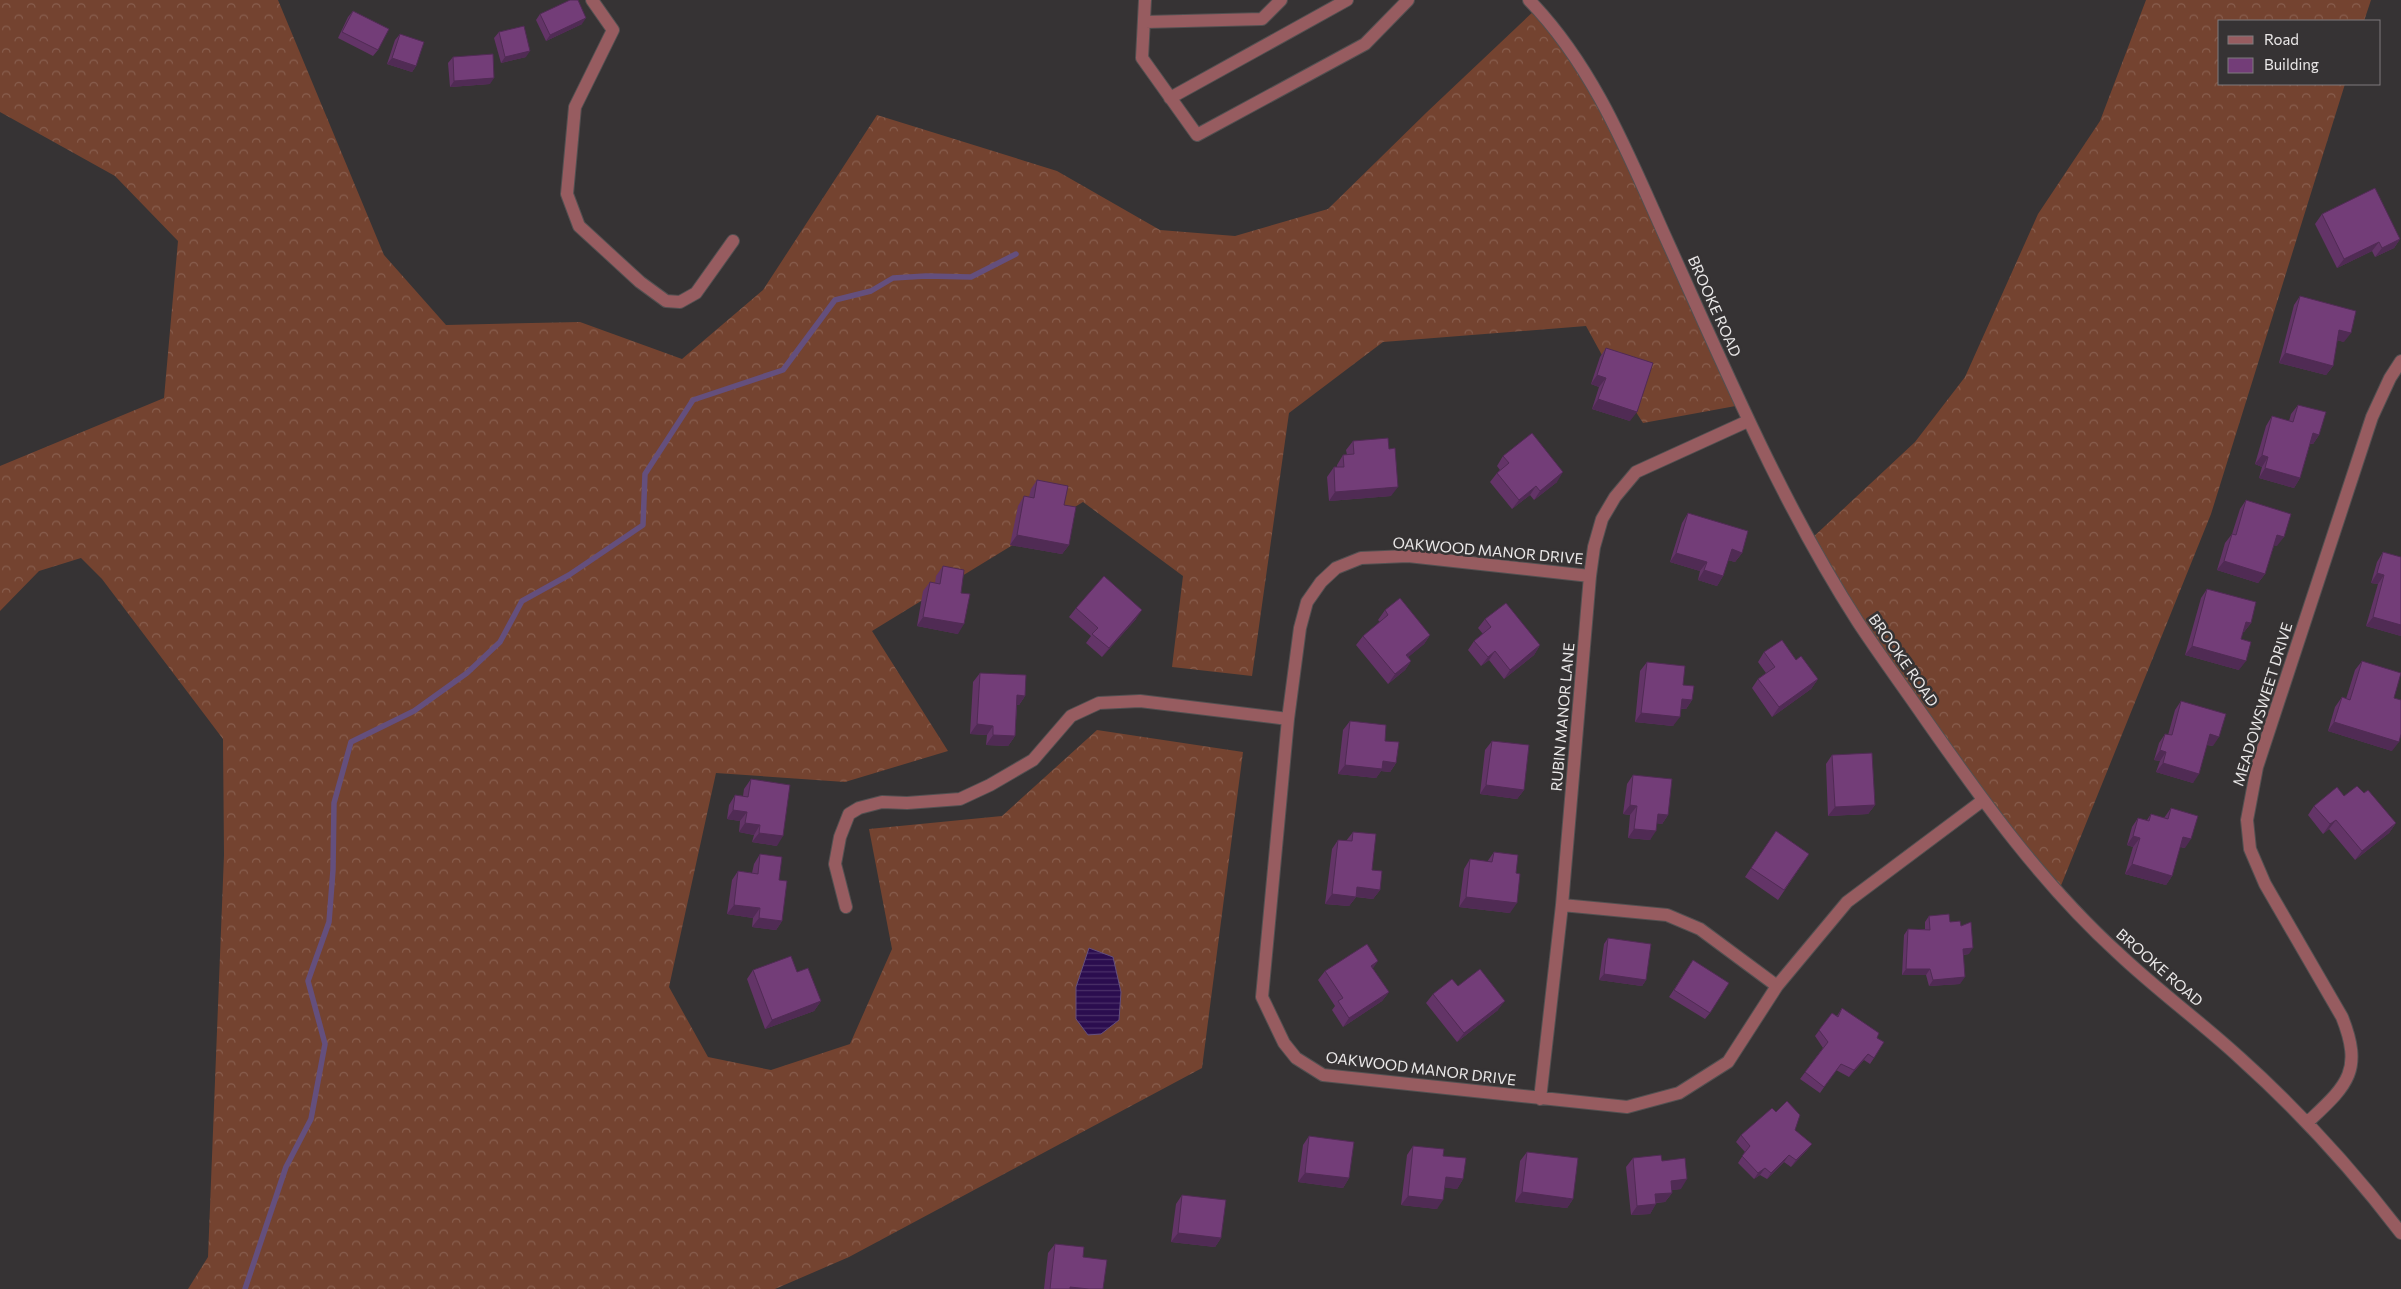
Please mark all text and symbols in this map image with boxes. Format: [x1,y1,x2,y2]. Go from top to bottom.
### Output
legend [2218,20,2381,85]
text: Road [2264,30,2299,48]
text: Building [2264,55,2319,73]
street label: BROOKE ROAD [1685,253,1745,359]
street label: OAKWOOD MANOR DRIVE [1392,533,1584,567]
street label: BROOKE ROAD [1865,610,1943,710]
street label: MEADOWSWEET DRIVE [2229,620,2296,788]
street label: RUBIN MANOR LANE [1547,642,1577,792]
street label: BROOKE ROAD [2113,924,2207,1010]
street label: OAKWOOD MANOR DRIVE [1325,1047,1517,1089]

